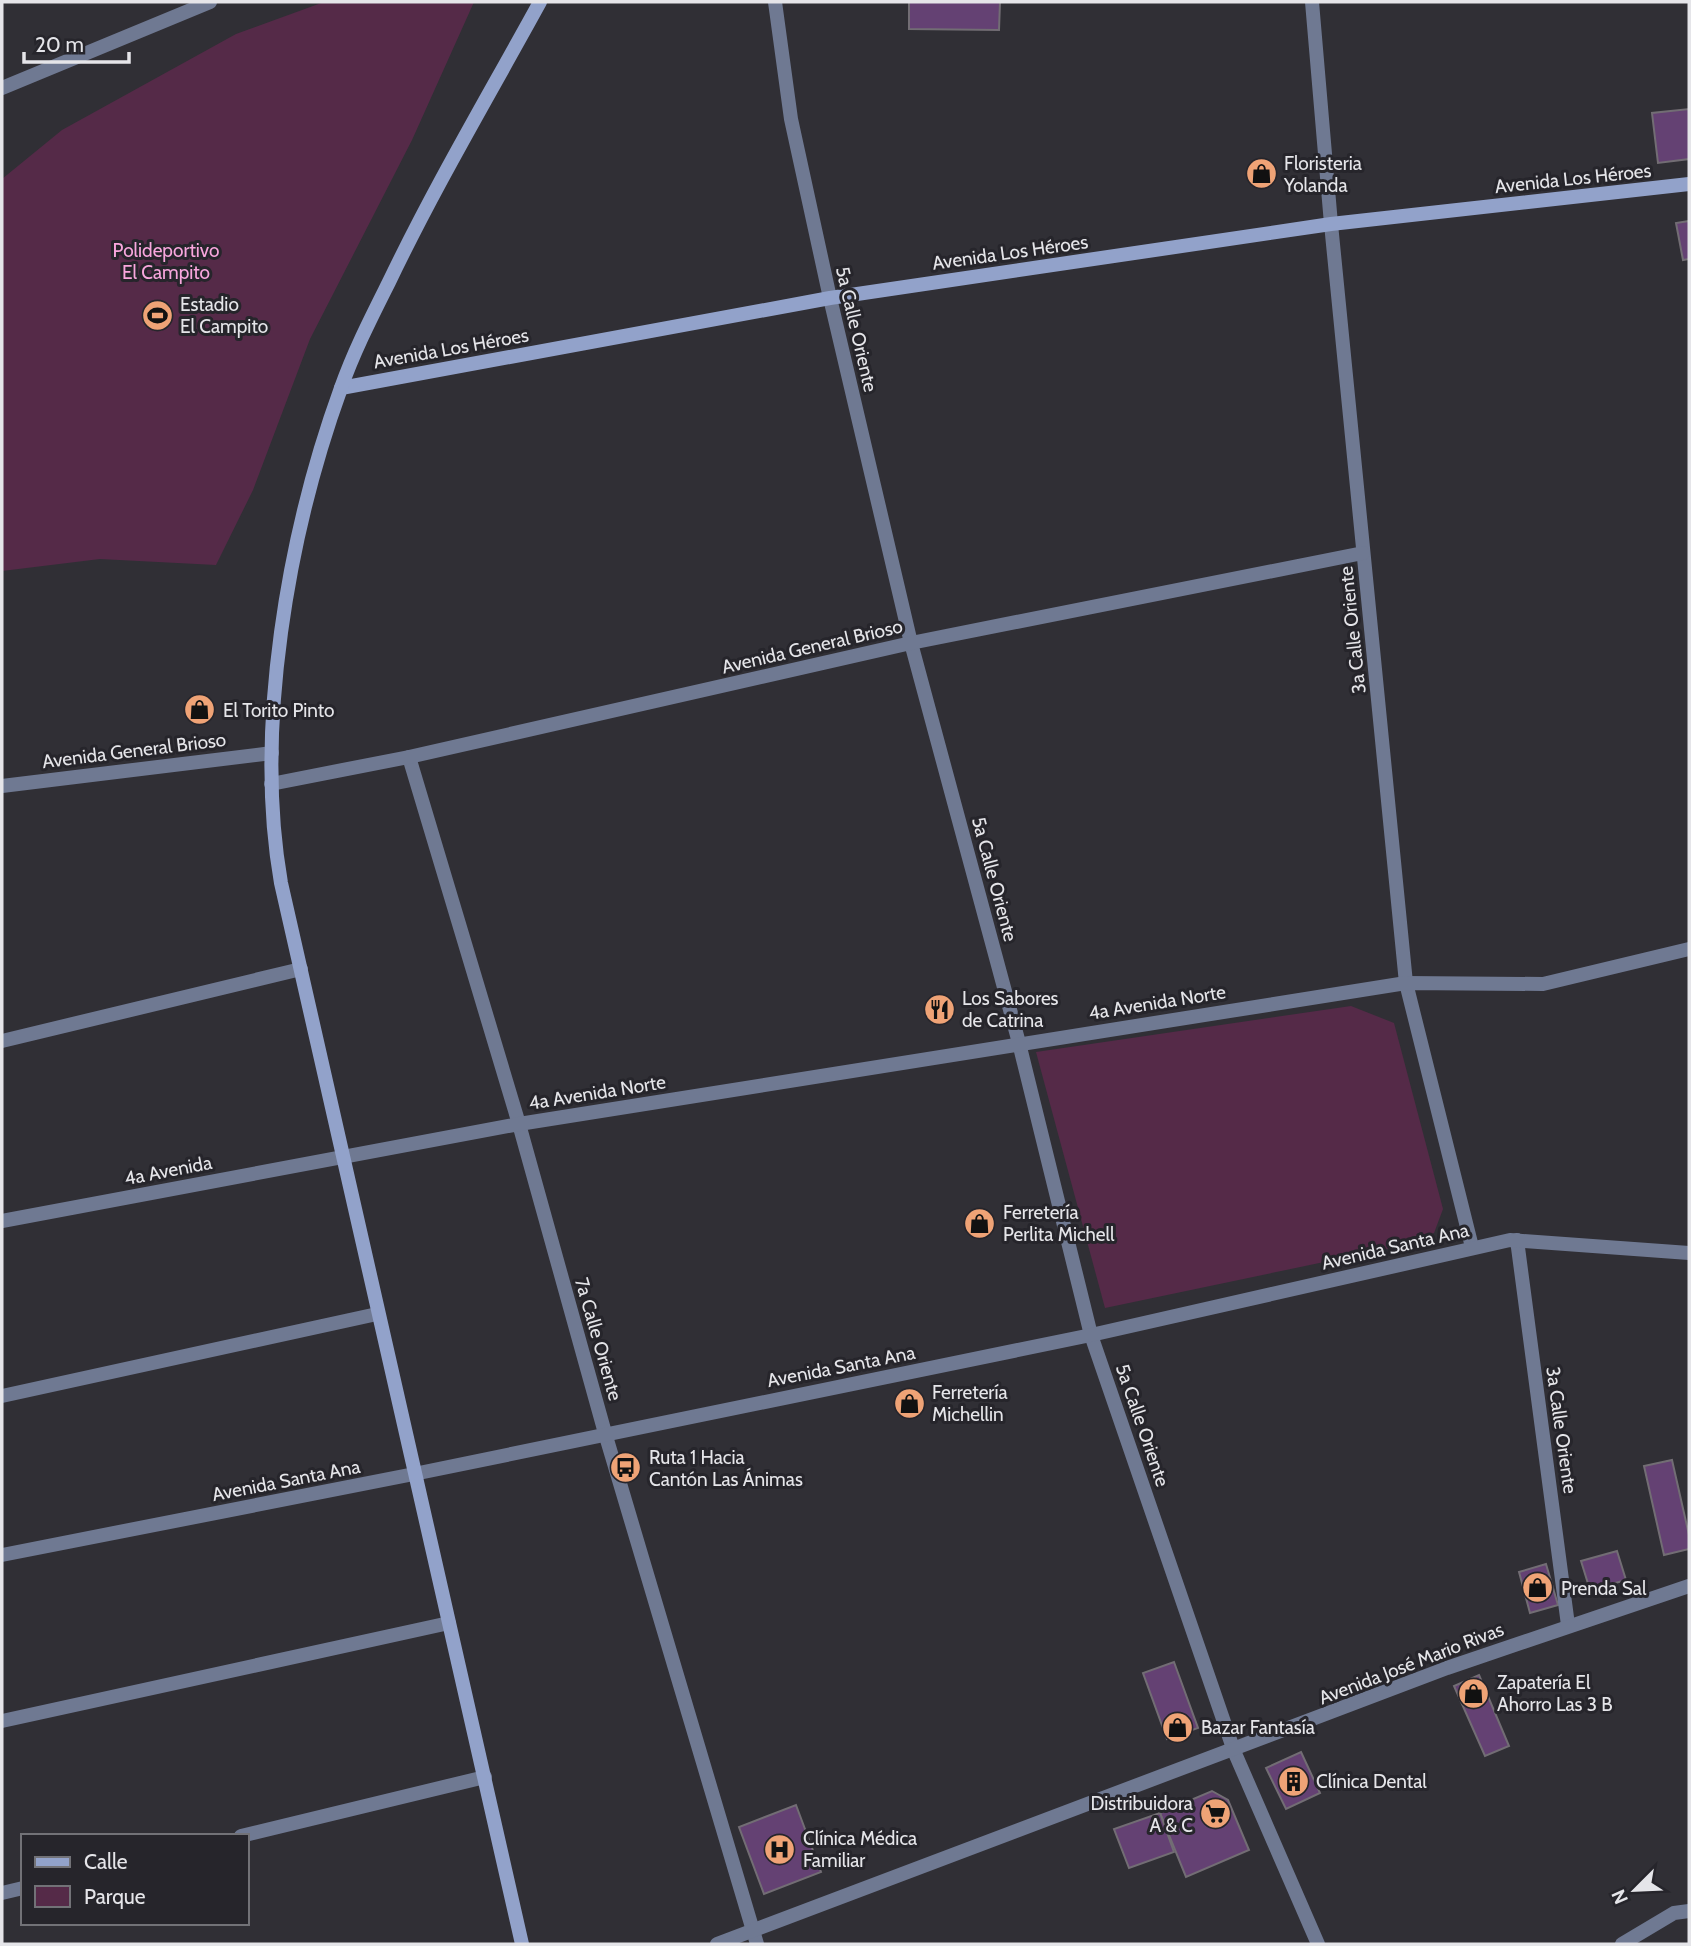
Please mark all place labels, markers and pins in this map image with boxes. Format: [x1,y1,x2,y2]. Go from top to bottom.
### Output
place label: Floristeria Yolanda [1283,152,1362,197]
shop icon: Floristeria Yolanda [1244,157,1278,191]
place label: Estadio El Campito [180,293,268,338]
sports icon: Estadio El Campito [140,298,174,332]
shop icon: El Torito Pinto [183,693,217,727]
place label: El Torito Pinto [223,699,334,722]
place label: Los Sabores de Catrina [962,987,1059,1032]
restaurant icon: Los Sabores de Catrina [922,992,956,1026]
place label: Ferretería Perlita Michell [1003,1201,1115,1246]
shop icon: Ferretería Perlita Michell [963,1206,997,1240]
place label: Ferretería Michellin [932,1381,1008,1426]
shop icon: Ferretería Michellin [892,1386,926,1420]
place label: Ruta 1 Hacia Cantón Las Ánimas [649,1446,803,1491]
bus stop icon: Ruta 1 Hacia Cantón Las Ánimas [609,1451,643,1485]
shop icon: Prenda Sal [1521,1571,1555,1605]
place label: Prenda Sal [1561,1577,1647,1600]
place label: Zapatería El Ahorro Las 3 B [1497,1671,1613,1716]
shop icon: Zapatería El Ahorro Las 3 B [1457,1676,1491,1710]
shop icon: Bazar Fantasía [1161,1710,1195,1744]
place label: Bazar Fantasía [1201,1716,1315,1739]
building icon: Clínica Dental [1276,1764,1310,1798]
place label: Clínica Dental [1316,1770,1427,1793]
place label: Distribuidora A & C [1090,1792,1193,1837]
supermarket icon: Distribuidora A & C [1199,1797,1233,1831]
place label: Clínica Médica Familiar [803,1827,917,1872]
hospital icon: Clínica Médica Familiar [763,1832,797,1866]

